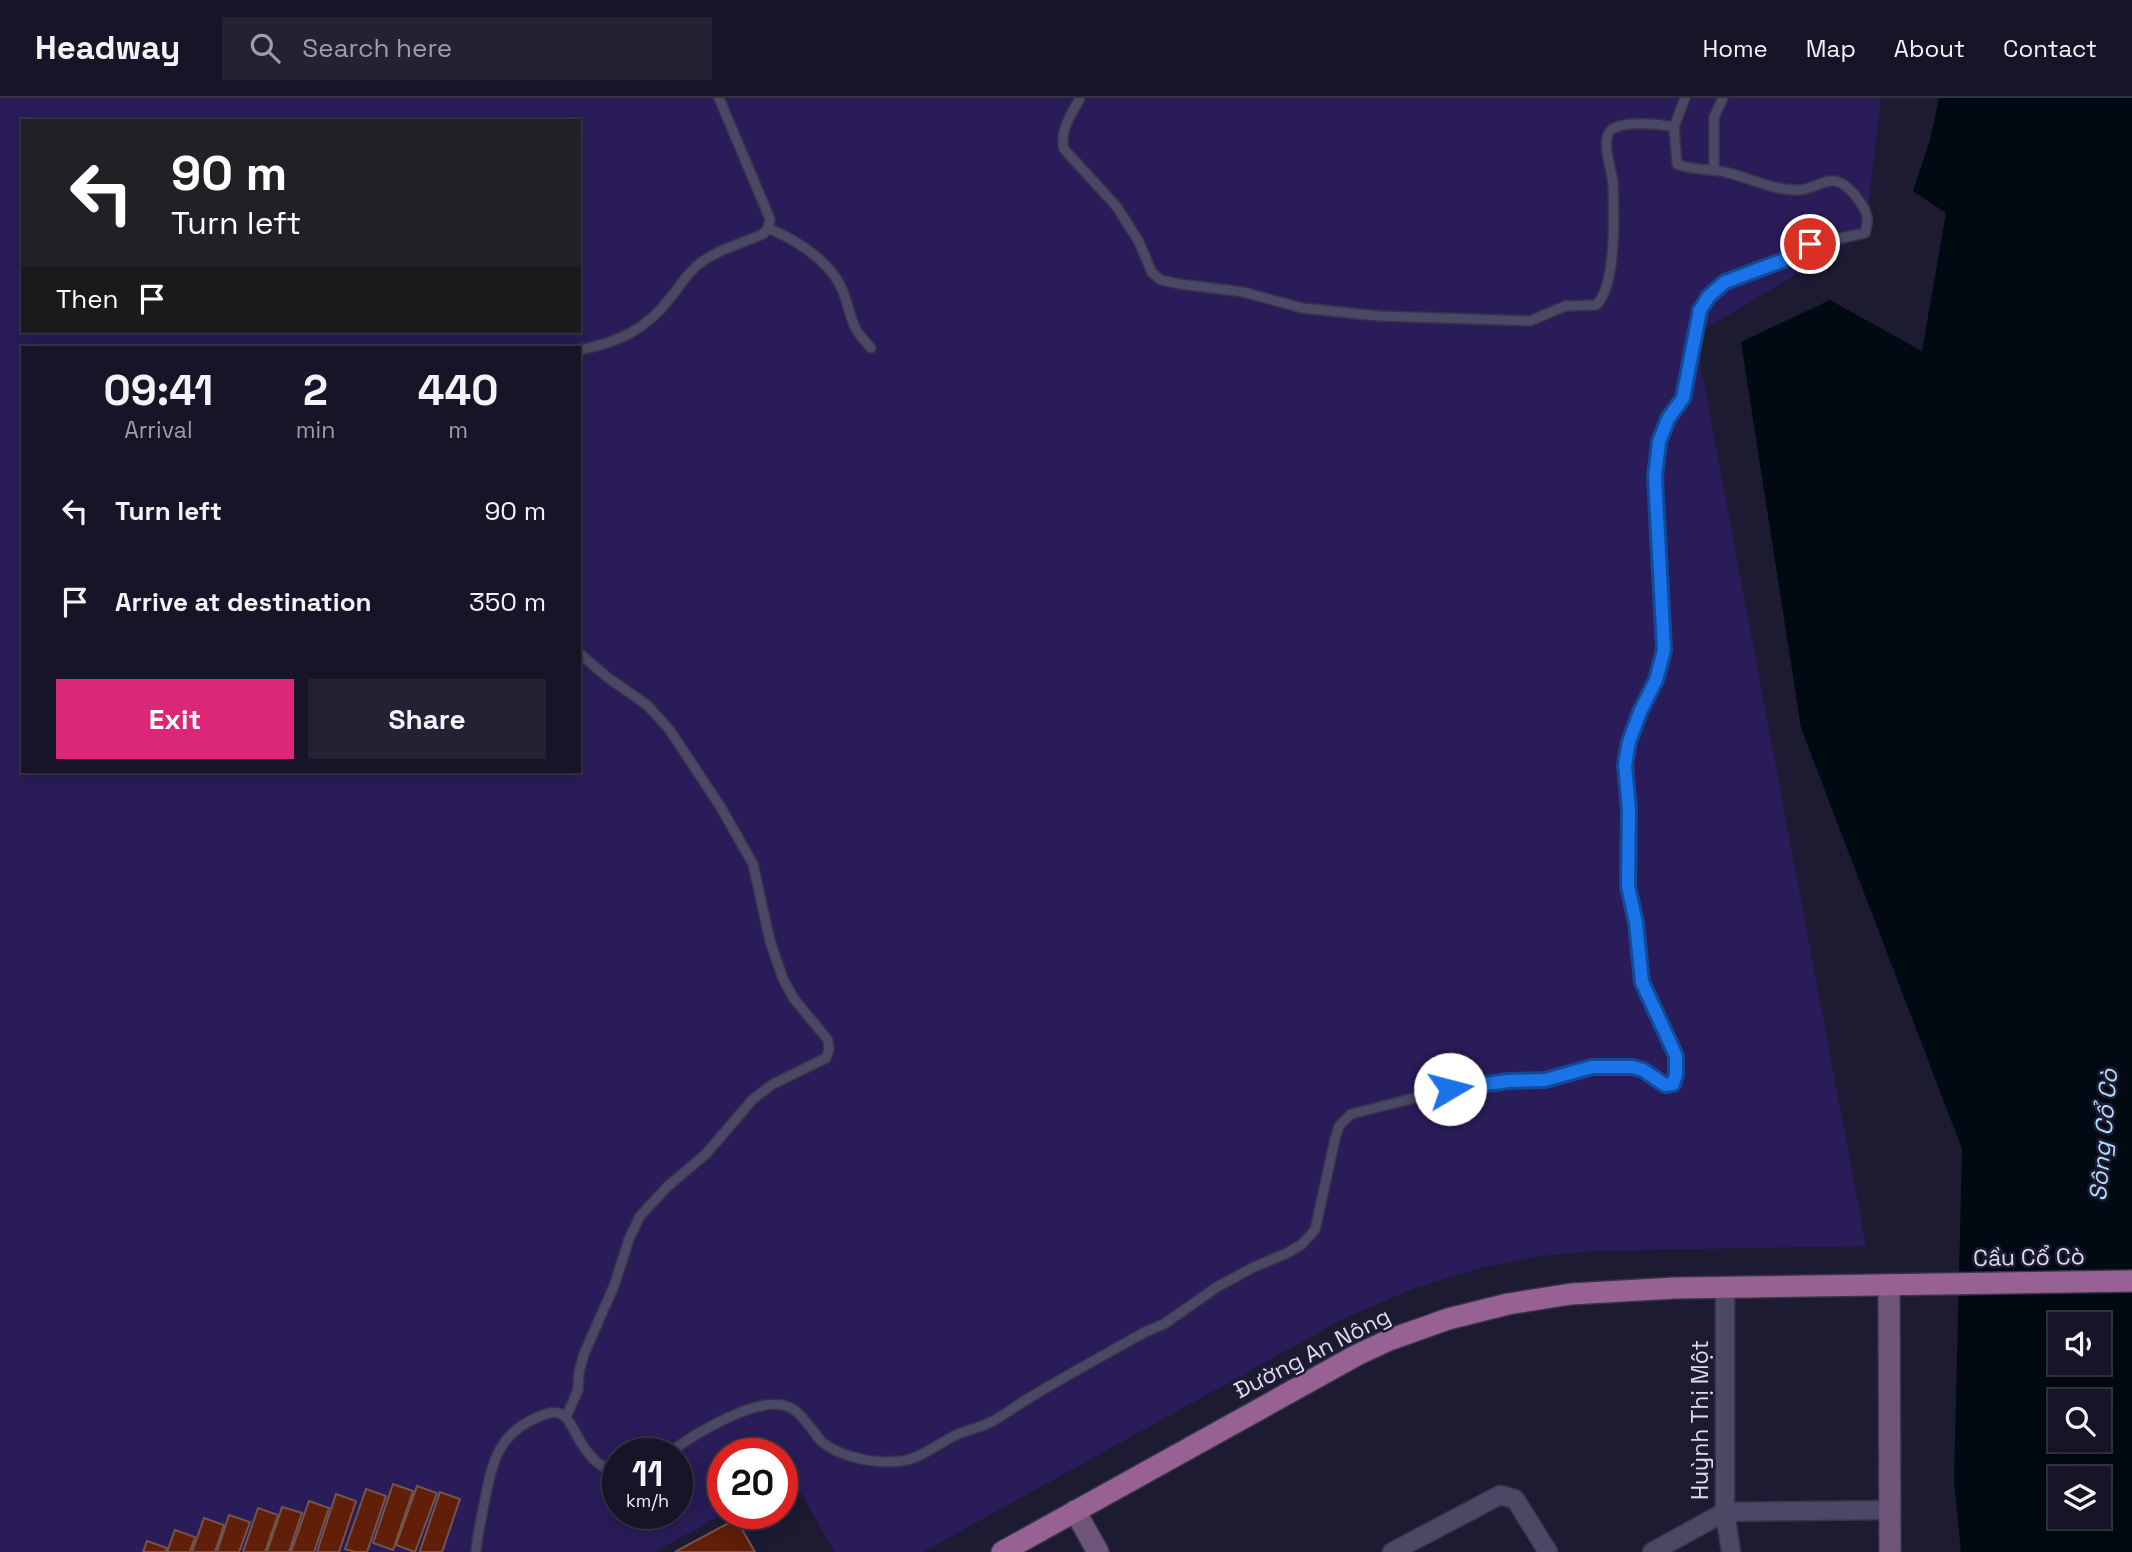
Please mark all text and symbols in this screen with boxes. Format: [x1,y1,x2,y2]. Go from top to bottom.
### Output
search box [222,17,712,80]
text: Headway [35,27,180,69]
icon: search [246,29,284,67]
text: Search here [302,31,452,65]
text: Home [1702,33,1768,64]
text: Map [1806,33,1856,64]
text: About [1894,33,1965,64]
text: Contact [2003,33,2097,64]
text: 90 m [171,142,287,204]
icon: left [56,147,147,238]
text: Turn left [171,203,301,243]
pin [1780,214,1840,274]
icon: arrive [1791,225,1829,263]
icon: arrive [133,280,171,318]
text: Then [56,282,119,316]
text: 09:41 [104,364,213,417]
text: 2 [303,364,328,417]
text: 440 [418,364,498,417]
text: Arrival [124,415,193,445]
text: min [296,415,335,445]
text: m [448,415,468,445]
icon: left [56,492,94,530]
text: Turn left [115,494,222,528]
text: 90 m [484,494,546,528]
icon: arrive [56,583,94,621]
text: Arrive at destination [115,585,372,619]
text: 350 m [469,585,546,619]
button: Exit [56,679,294,759]
button: Share [308,679,546,759]
position arrow [1413,1052,1487,1126]
water label: Sông Cổ Cò [2082,1067,2124,1202]
street label: Cầu Cổ Cò [1973,1241,2085,1273]
street label: Đường An Nông [1229,1301,1395,1405]
map controls [2048,1312,2111,1529]
button: sound [2048,1312,2111,1375]
street label: Huỳnh Thị Một [1685,1340,1715,1500]
button: search [2048,1389,2111,1452]
speed limit sign: 20 [707,1438,798,1529]
text: 11 [632,1452,663,1496]
button: layers [2048,1466,2111,1529]
text: km/h [626,1489,669,1512]

